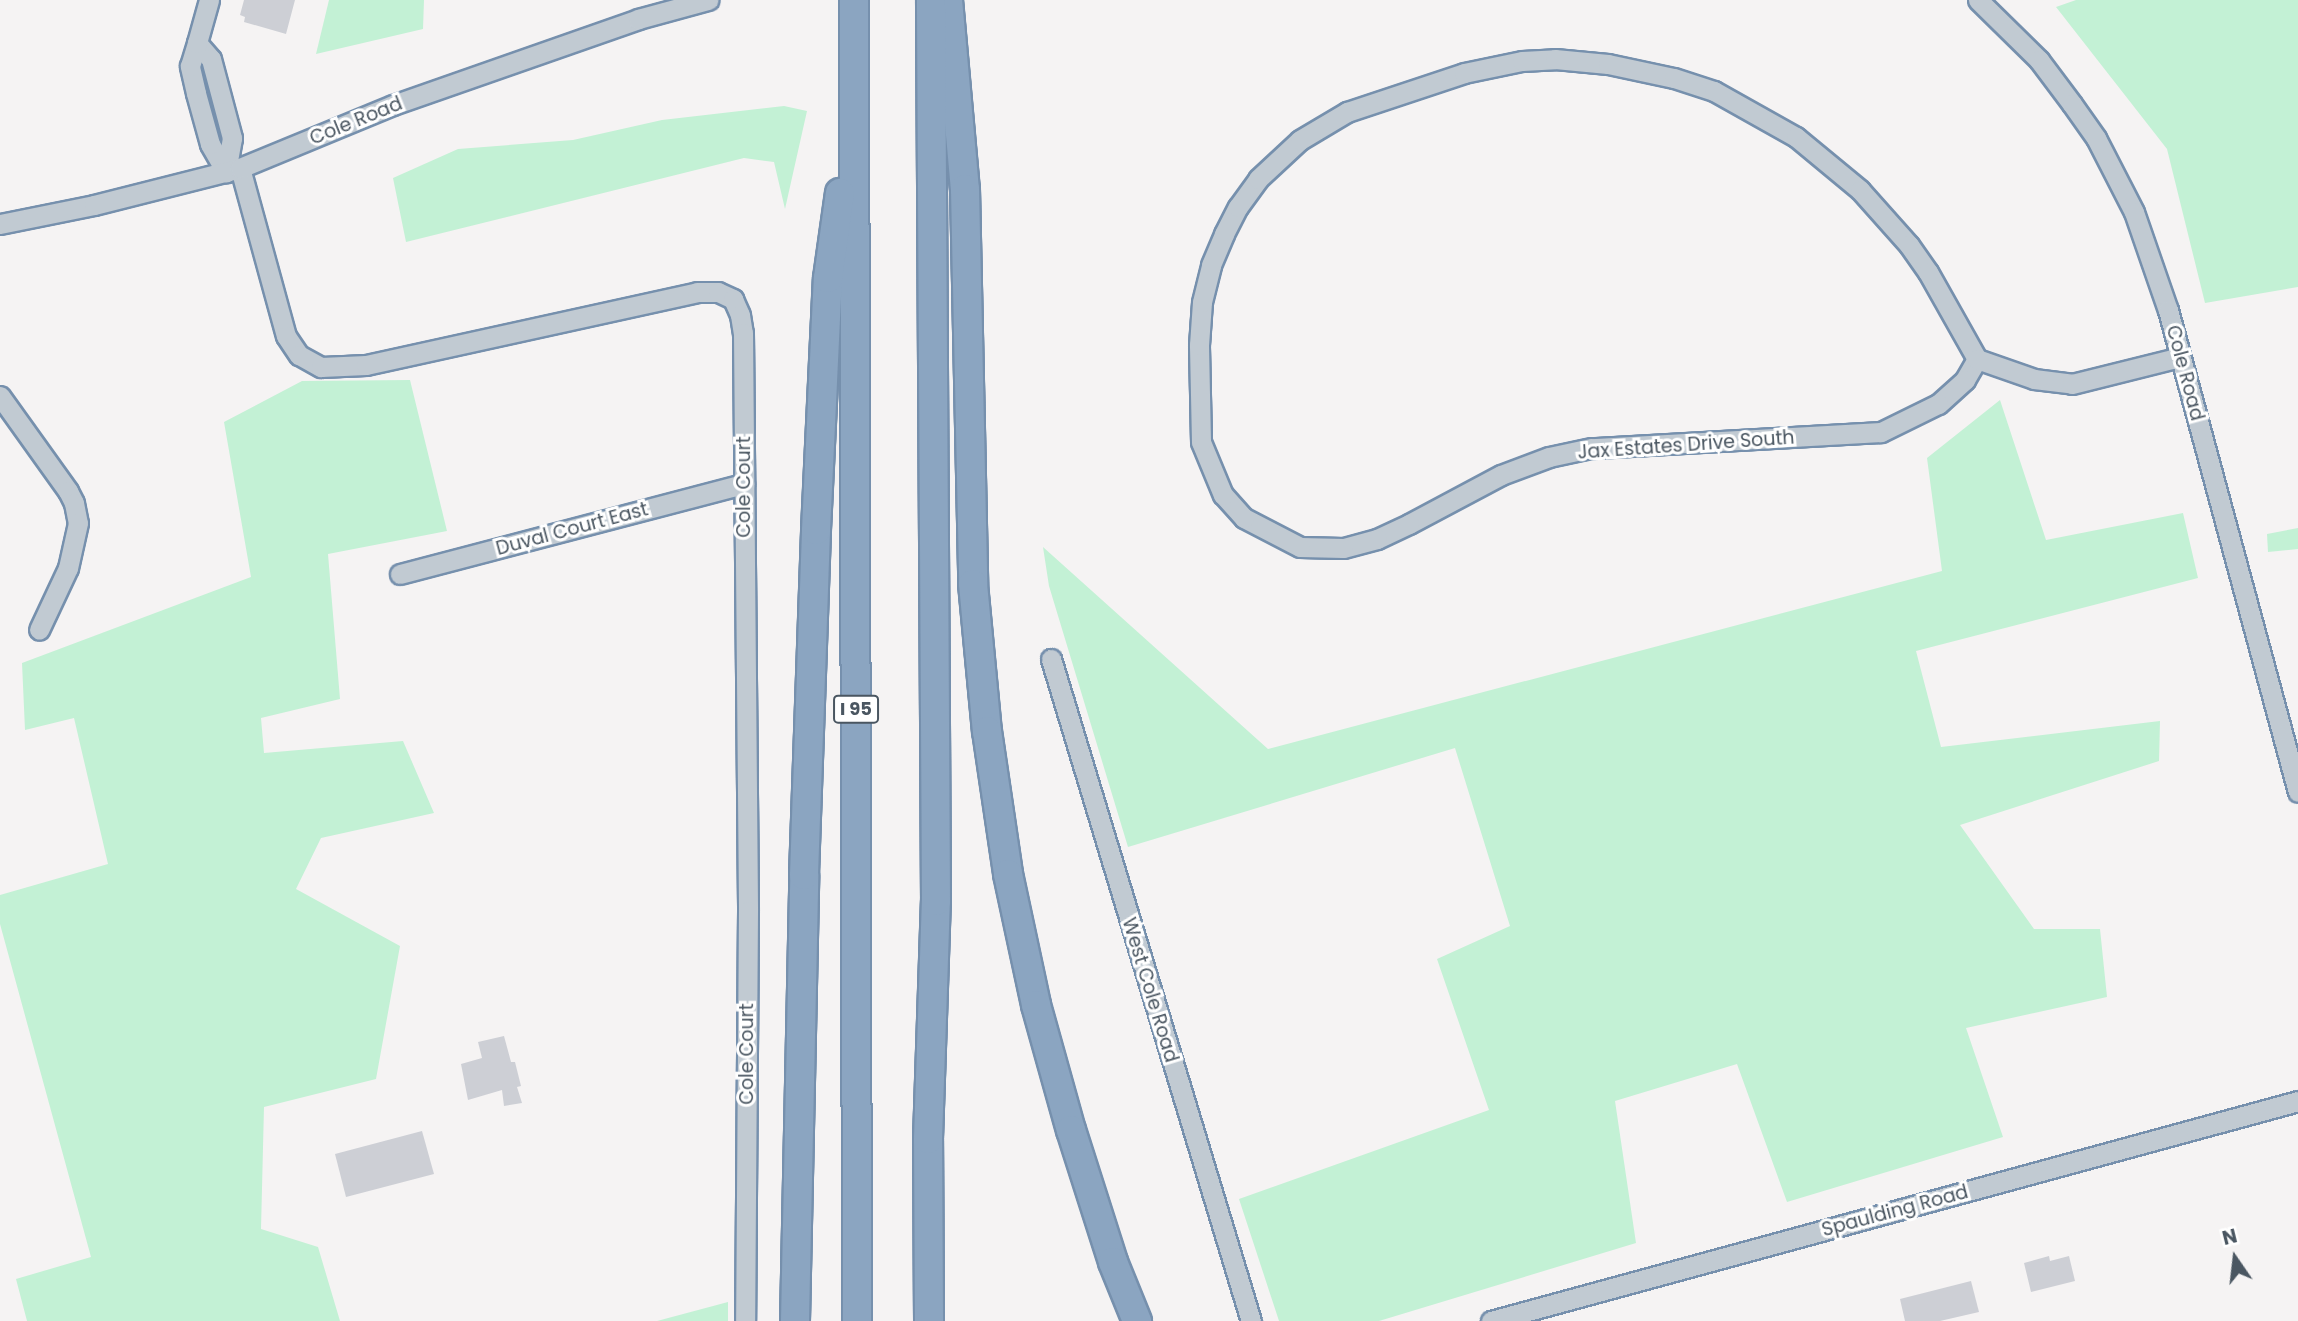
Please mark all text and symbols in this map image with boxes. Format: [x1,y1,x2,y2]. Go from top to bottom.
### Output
street label: Cole Road [306,92,406,150]
street label: Cole Road [2161,323,2209,423]
street label: Jax Estates Drive South [1577,426,1795,464]
street label: Cole Court [733,436,755,538]
street label: Duval Court East [494,498,650,560]
road number: I 95 [832,694,880,724]
street label: West Cole Road [1117,915,1183,1065]
street label: Cole Court [736,1003,758,1105]
street label: Spaulding Road [1819,1180,1971,1242]
text: N [2220,1222,2240,1252]
north arrow [2200,1223,2270,1293]

